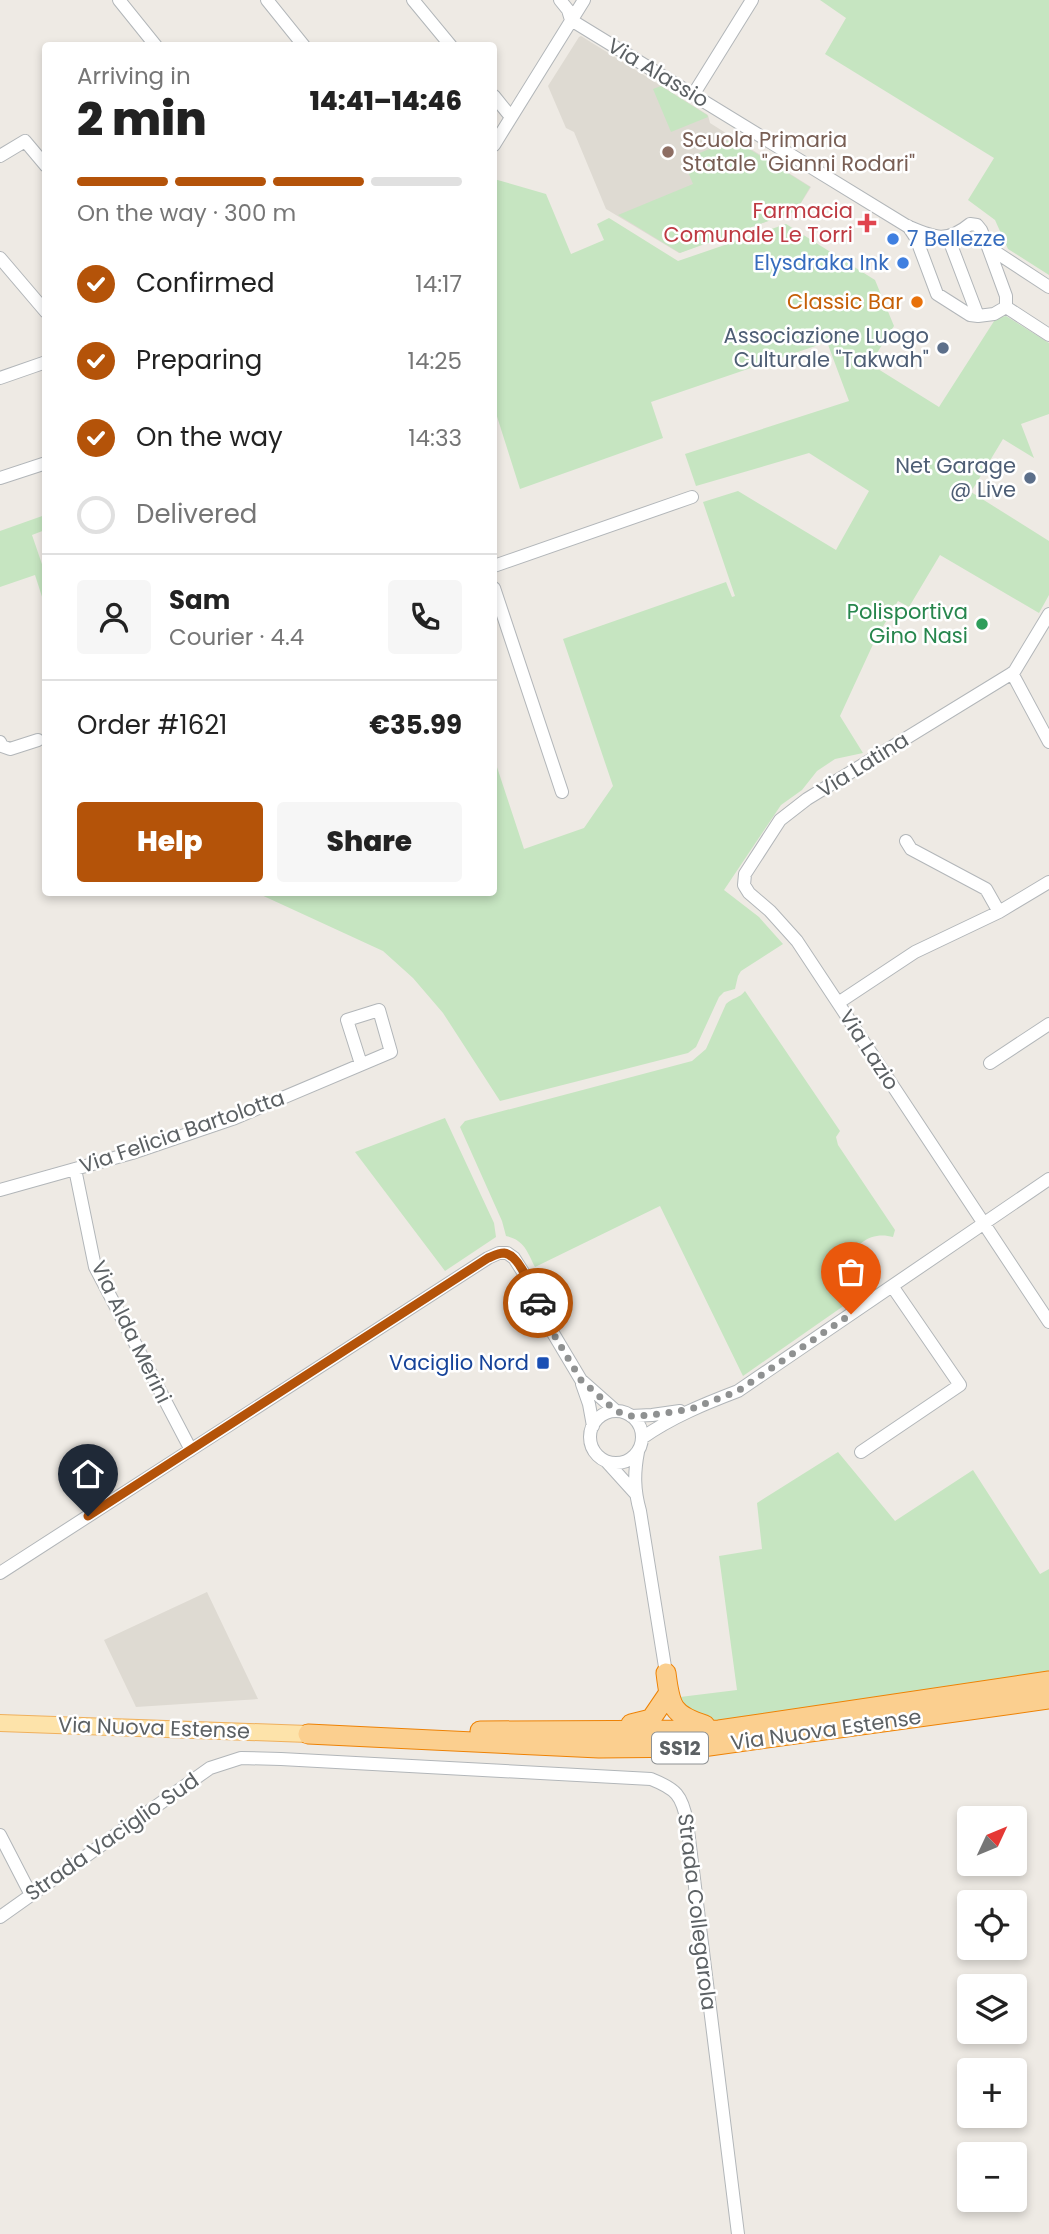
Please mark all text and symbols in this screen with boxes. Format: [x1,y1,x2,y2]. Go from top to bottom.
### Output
street label: Via Alassio [602,31,714,114]
text: Arriving in [77,60,191,92]
text: 14:41–14:46 [310,83,462,119]
text: 2 min [77,87,207,151]
place label: Scuola Primaria Statale "Gianni Rodari" [682,125,915,178]
marker: Scuola Primaria Statale "Gianni Rodari" [660,144,676,160]
place label: Farmacia Comunale Le Torri [664,196,853,249]
text: On the way · 300 m [77,197,296,229]
marker: Farmacia Comunale Le Torri [859,215,875,231]
place label: 7 Bellezze [907,224,1005,253]
marker: 7 Bellezze [885,231,901,247]
place label: Elysdraka Ink [754,248,889,277]
marker: Elysdraka Ink [895,255,911,271]
icon: check [77,265,115,303]
text: Confirmed [136,265,274,301]
text: 14:17 [415,268,462,300]
place label: Classic Bar [787,287,903,316]
marker: Classic Bar [909,294,925,310]
place label: Associazione Luogo Culturale "Takwah" [724,321,929,374]
marker: Associazione Luogo Culturale "Takwah" [935,340,951,356]
icon: check [77,342,115,380]
text: Preparing [136,342,262,378]
text: 14:25 [408,345,462,377]
icon: check [77,419,115,457]
text: On the way [136,419,283,455]
text: 14:33 [408,422,462,454]
place label: Net Garage @ Live [895,451,1016,504]
marker: Net Garage @ Live [1022,470,1038,486]
text: Delivered [136,496,257,532]
button: person [77,580,151,654]
button: phone [388,580,462,654]
text: Sam [169,582,230,618]
place label: Polisportiva Gino Nasi [847,597,968,650]
marker: Polisportiva Gino Nasi [974,616,990,632]
text: Courier · 4.4 [169,621,304,653]
text: Order #1621 [77,707,227,743]
text: €35.99 [369,707,462,743]
street label: Via Latina [811,725,914,804]
button: Help [77,802,263,882]
button: Share [277,802,462,882]
street label: Via Lazio [833,1004,906,1096]
street label: Via Felicia Bartolotta [76,1083,288,1180]
pin [821,1242,881,1314]
icon: bag [832,1253,870,1291]
street label: Via Alda Merini [84,1256,179,1408]
courier [503,1268,573,1338]
icon: car [519,1284,557,1322]
place label: Vaciglio Nord [389,1348,529,1377]
marker: Vaciglio Nord [535,1355,551,1371]
pin [58,1444,118,1516]
icon: home [69,1455,107,1493]
street label: Via Nuova Estense [729,1702,923,1757]
street label: Via Nuova Estense [57,1710,251,1745]
road number: SS12 [652,1732,708,1764]
street label: Strada Vaciglio Sud [19,1766,204,1908]
north arrow [957,1806,1027,1876]
map controls [957,1806,1027,2212]
street label: Strada Collegarola [671,1812,724,2012]
button: locate [957,1890,1027,1960]
button: layers [957,1974,1027,2044]
button: + [957,2058,1027,2128]
button: − [957,2142,1027,2212]

